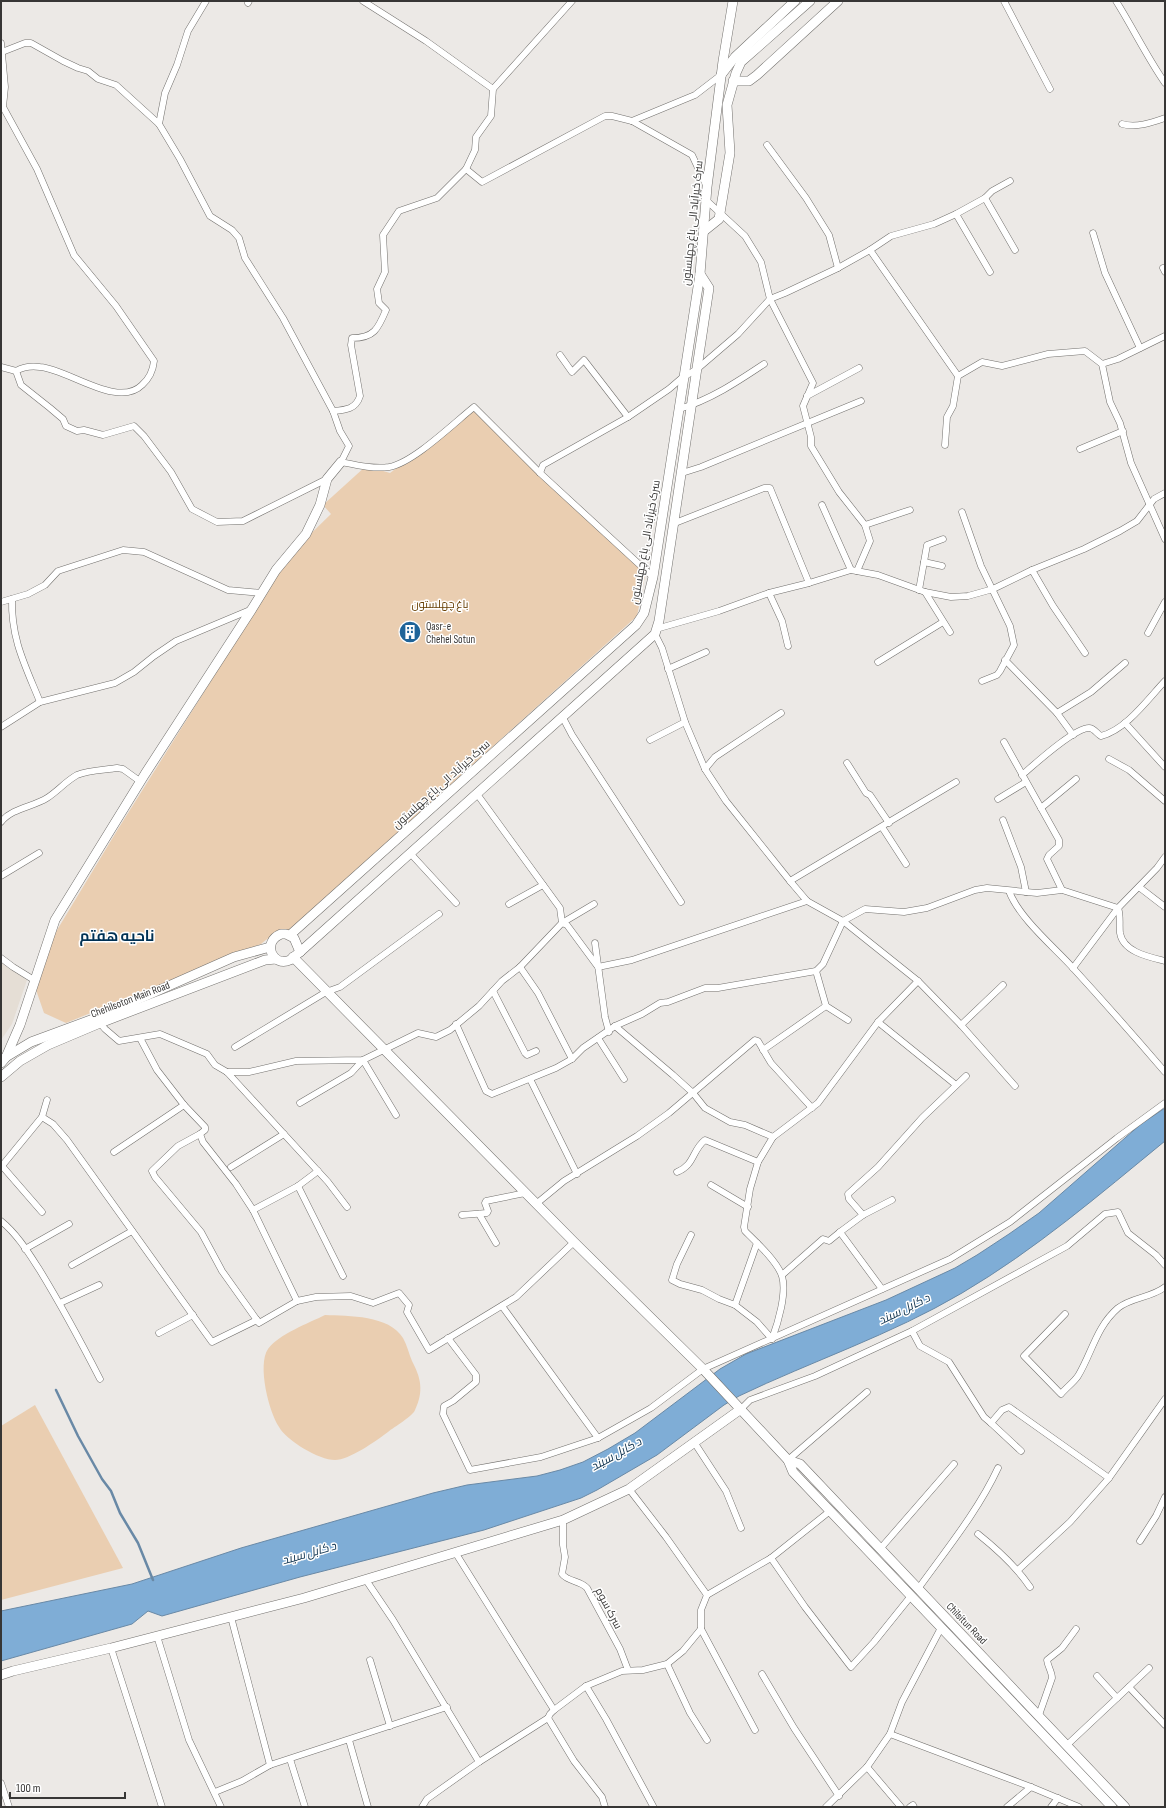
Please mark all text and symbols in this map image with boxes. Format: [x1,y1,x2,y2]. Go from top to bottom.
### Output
street label: سرک خیرآباد الی باغ چهلستون [679,160,707,286]
street label: سرک خیرآباد الی باغ چهلستون [628,479,664,605]
park label: باغ چهلستون [411,598,469,612]
building icon: Qasr-e Chehel Sotun [397,619,423,645]
place label: Qasr-e Chehel Sotun [426,620,476,646]
street label: سرک خیرآباد الی باغ چهلستون [390,737,493,832]
district label: ناحیه هفتم [79,927,155,946]
street label: Chehilsoton Main Road [89,978,172,1021]
water label: د کابل سيند [876,1290,934,1328]
water label: د کابل سيند [588,1434,645,1474]
water label: د کابل سيند [280,1538,339,1568]
street label: سرک سوم [591,1585,625,1632]
street label: Chilsitun Road [944,1600,990,1647]
scale bar [10,1774,125,1800]
text: 100 m [16,1781,41,1796]

